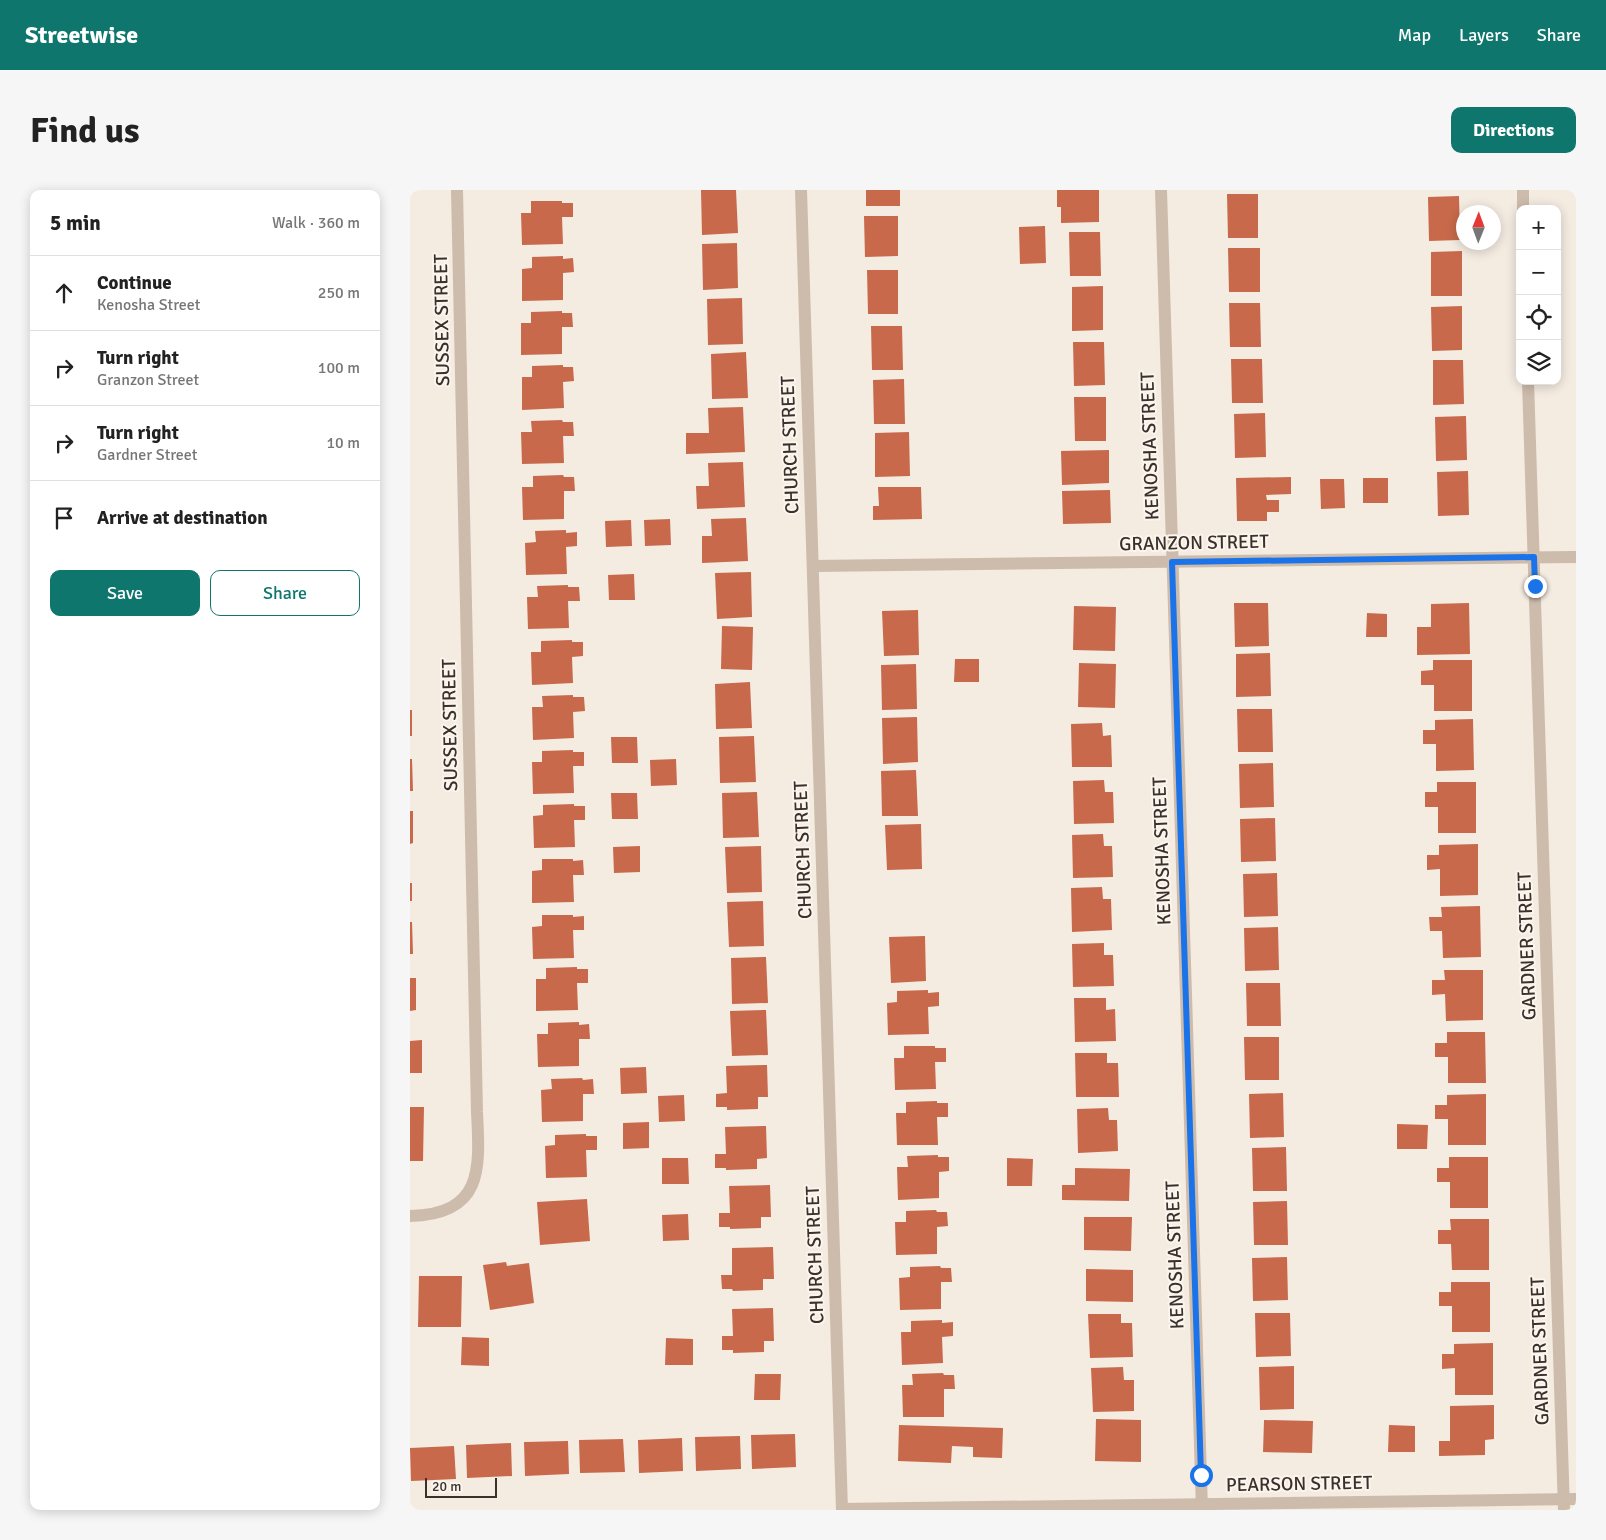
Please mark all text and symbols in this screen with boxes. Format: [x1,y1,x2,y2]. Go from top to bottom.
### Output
text: Streetwise [25,20,138,50]
text: Map [1398,24,1431,46]
text: Layers [1459,24,1509,46]
text: Share [1537,24,1581,46]
button: Directions [1451,107,1576,153]
text: Find us [30,109,140,152]
north arrow [1456,205,1501,250]
map controls [1516,205,1561,385]
button: + [1516,205,1561,250]
text: 5 min [50,210,101,236]
text: Walk · 360 m [272,213,360,233]
button: − [1516,250,1561,295]
street label: SUSSEX STREET [429,253,455,386]
text: Continue [97,271,172,295]
icon: ahead [50,279,78,307]
text: 250 m [318,283,360,303]
text: Kenosha Street [97,295,200,315]
button: locate [1516,295,1561,340]
button: layers [1516,340,1561,385]
text: Turn right [97,346,179,370]
icon: right [50,354,78,382]
text: 100 m [318,358,360,378]
text: Granzon Street [97,370,199,390]
street label: KENOSHA STREET [1135,371,1165,521]
street label: CHURCH STREET [776,375,804,515]
text: Turn right [97,421,179,445]
icon: right [50,429,78,457]
text: 10 m [326,433,360,453]
text: Gardner Street [97,445,197,465]
icon: arrive [50,504,78,532]
text: Arrive at destination [97,506,268,530]
street label: GRANZON STREET [1119,530,1270,556]
button: Save [50,570,200,616]
button: Share [210,570,360,616]
route end [1524,575,1547,598]
street label: SUSSEX STREET [437,658,463,791]
street label: KENOSHA STREET [1147,776,1177,926]
street label: CHURCH STREET [789,780,817,920]
street label: GARDNER STREET [1512,871,1542,1021]
street label: KENOSHA STREET [1160,1180,1190,1330]
street label: CHURCH STREET [801,1185,829,1325]
street label: GARDNER STREET [1525,1276,1555,1426]
route start [1190,1464,1213,1487]
street label: PEARSON STREET [1226,1471,1373,1497]
scale bar [425,1475,498,1498]
text: 20 m [432,1478,461,1495]

